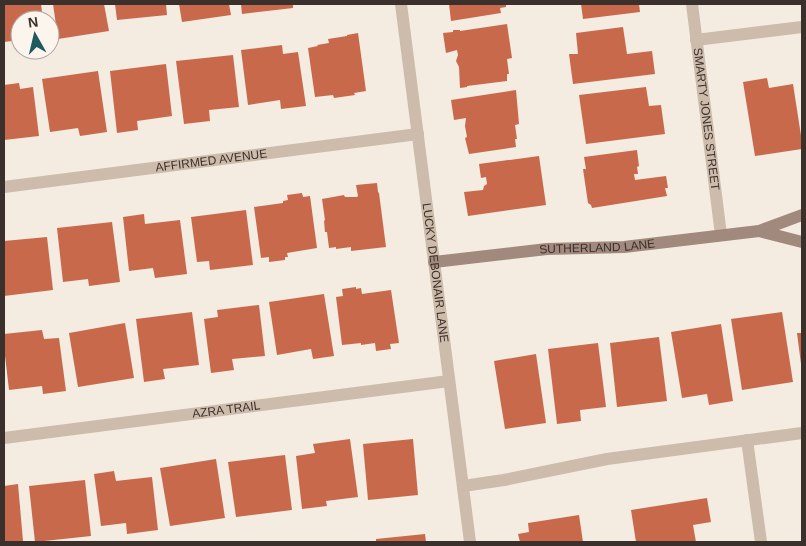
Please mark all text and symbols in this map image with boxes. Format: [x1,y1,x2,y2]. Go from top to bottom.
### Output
north arrow [10,10,60,60]
text: N [27,13,39,31]
street label: SMARTY JONES STREET [691,47,722,192]
street label: AFFIRMED AVENUE [155,146,268,175]
street label: LUCKY DEBONAIR LANE [420,202,451,343]
street label: SUTHERLAND LANE [538,236,656,257]
street label: AZRA TRAIL [191,398,261,421]

